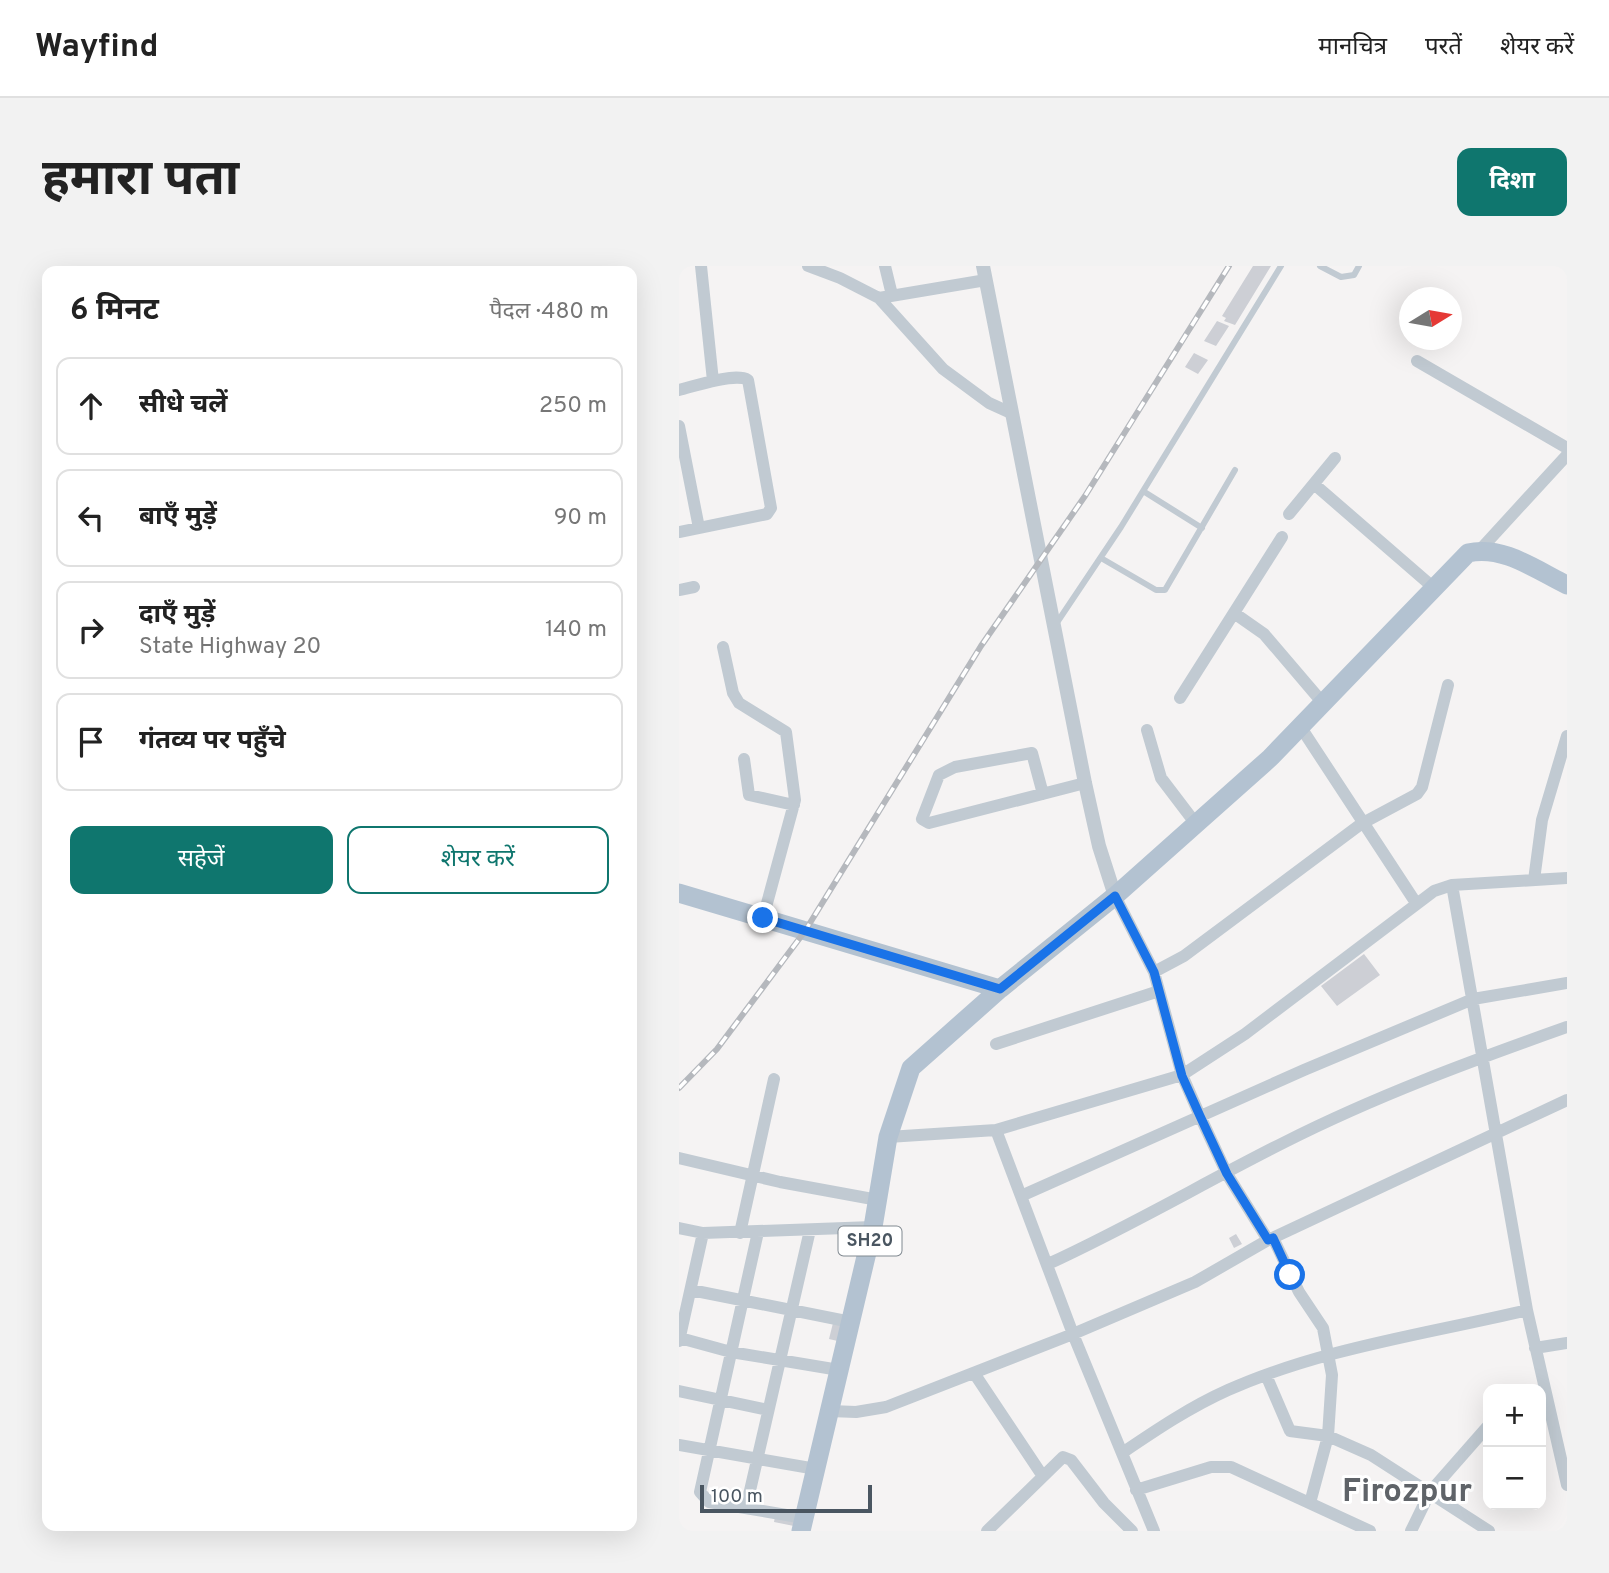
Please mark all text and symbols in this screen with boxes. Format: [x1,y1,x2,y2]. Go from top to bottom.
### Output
text: Wayfind [35,27,158,69]
text: मानचित्र [1318,33,1387,63]
text: परतें [1425,33,1462,63]
text: शेयर करें [1500,33,1574,63]
button: दिशा [1457,148,1567,216]
text: हमारा पता [42,151,239,213]
north arrow [1399,287,1462,350]
text: 6 मिनट [70,293,159,330]
text: पैदल · 480 m [490,298,609,327]
icon: ahead [72,387,110,425]
text: सीधे चलें [139,389,227,422]
text: 250 m [539,392,607,421]
icon: left [72,499,110,537]
text: बाएँ मुड़ें [139,501,217,534]
text: 90 m [554,504,607,533]
text: दाएँ मुड़ें [139,599,215,632]
icon: right [72,611,110,649]
text: 140 m [545,616,607,645]
text: State Highway 20 [139,633,321,662]
icon: arrive [72,723,110,761]
text: गंतव्य पर पहुँचे [139,725,286,758]
button: सहेजें [70,826,333,894]
button: शेयर करें [347,826,609,894]
route end [747,902,778,933]
road number: SH20 [839,1226,901,1256]
route start [1274,1259,1305,1290]
map controls [1483,1384,1546,1510]
button: + [1483,1384,1546,1447]
button: − [1483,1447,1546,1510]
district label: Firozpur [1342,1472,1472,1514]
scale bar [700,1482,871,1514]
text: 100 m [711,1485,763,1509]

